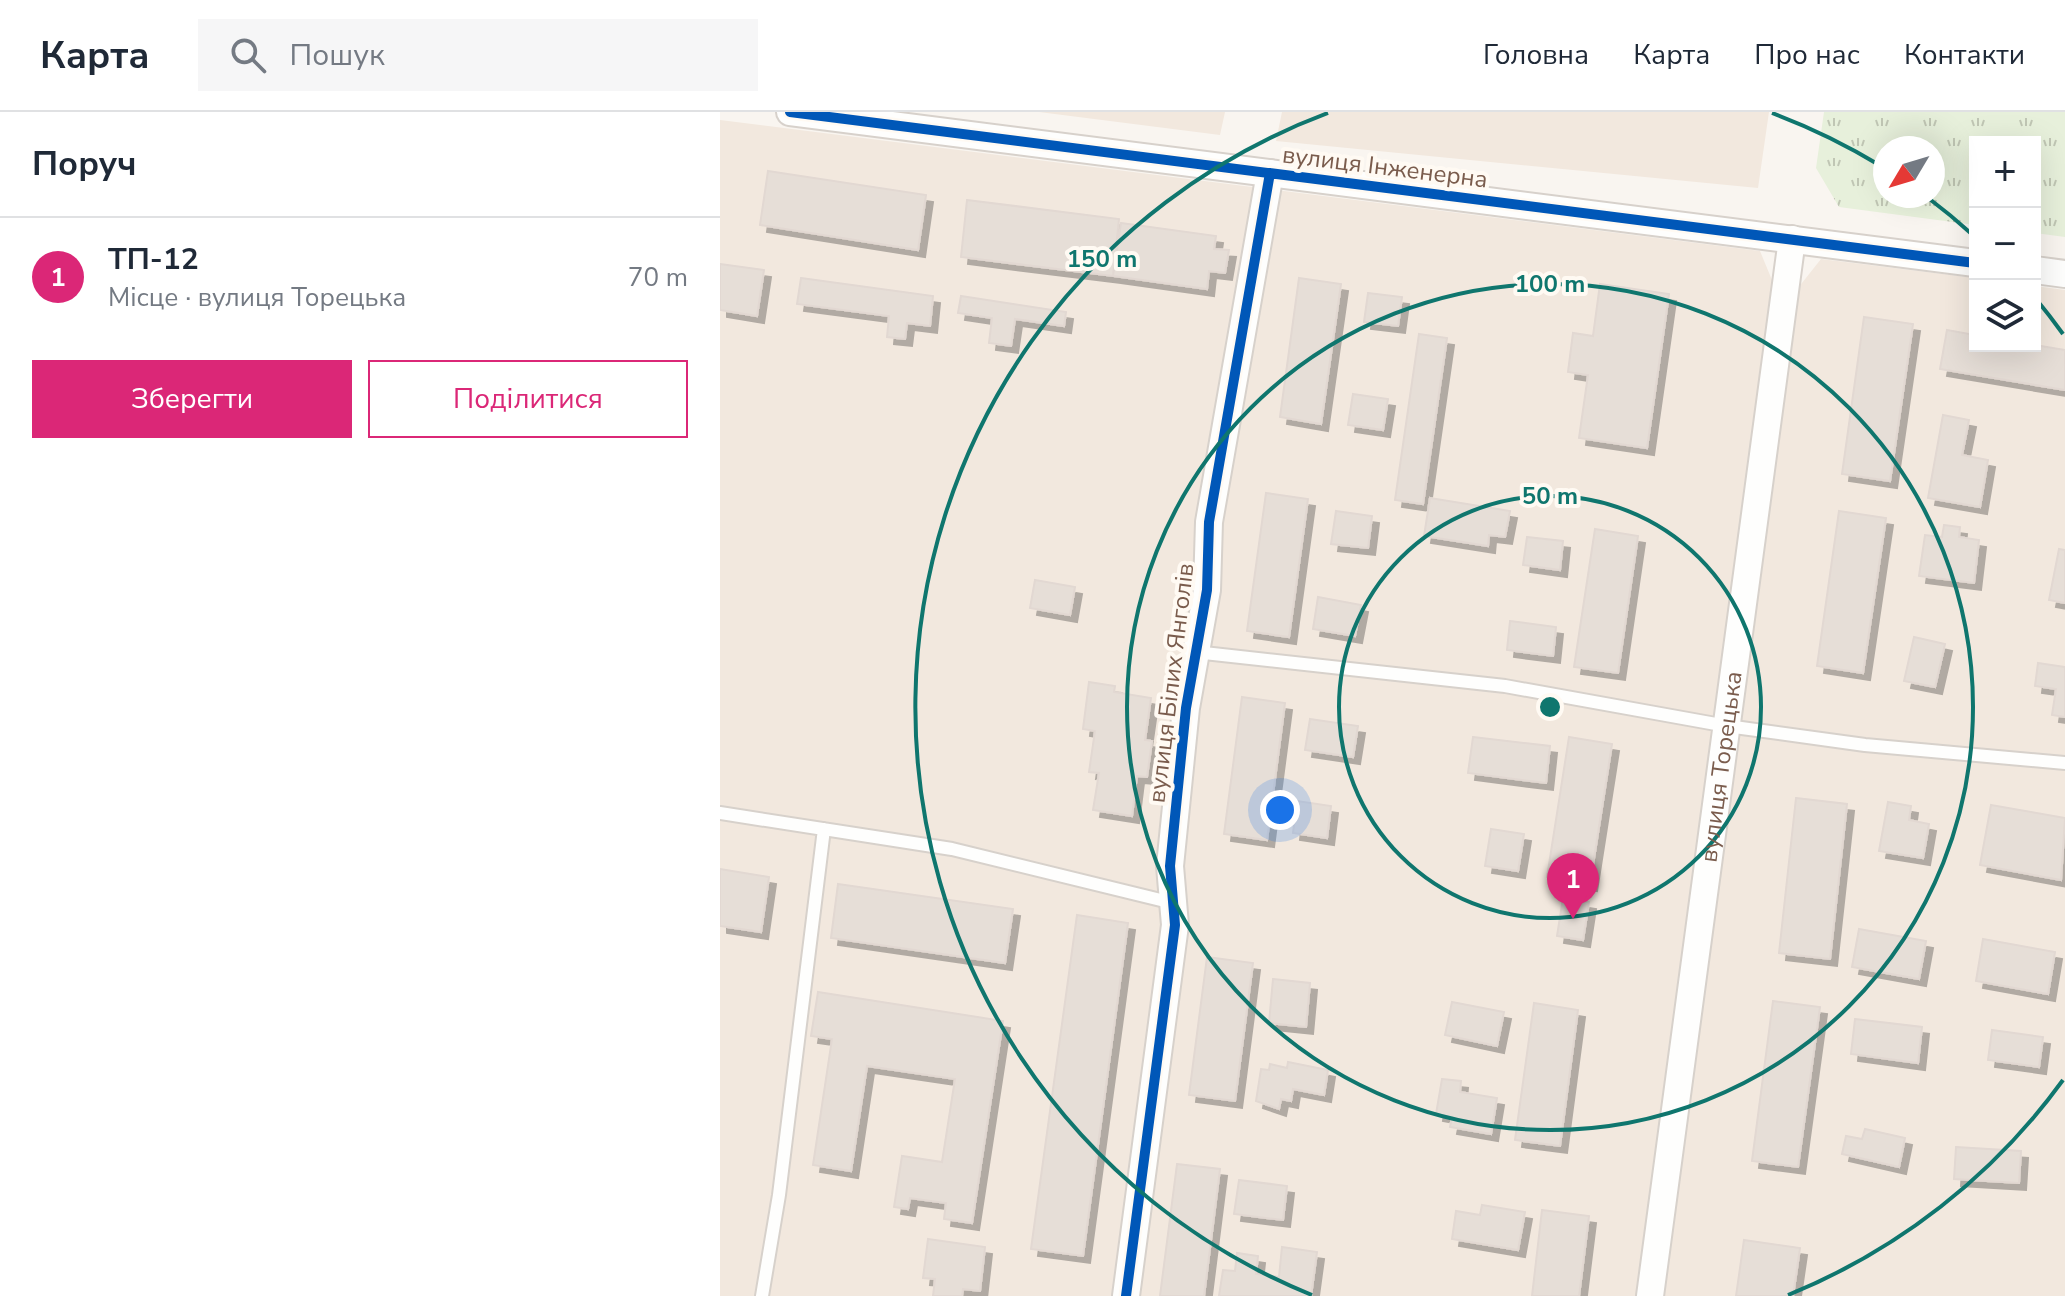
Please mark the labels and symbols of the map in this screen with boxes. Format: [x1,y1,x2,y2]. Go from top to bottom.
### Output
north arrow [1873,136,1945,208]
street label: вулиця Інженерна [1280,139,1490,195]
text: 150 m [1067,243,1137,275]
text: 100 m [1515,268,1585,300]
text: 50 m [1522,480,1578,512]
street label: вулиця Білих Янголів [1140,561,1202,805]
street label: вулиця Торецька [1692,669,1750,864]
centre of rings [1536,693,1564,721]
your location [1260,790,1300,830]
pin: 1 [1547,853,1599,919]

